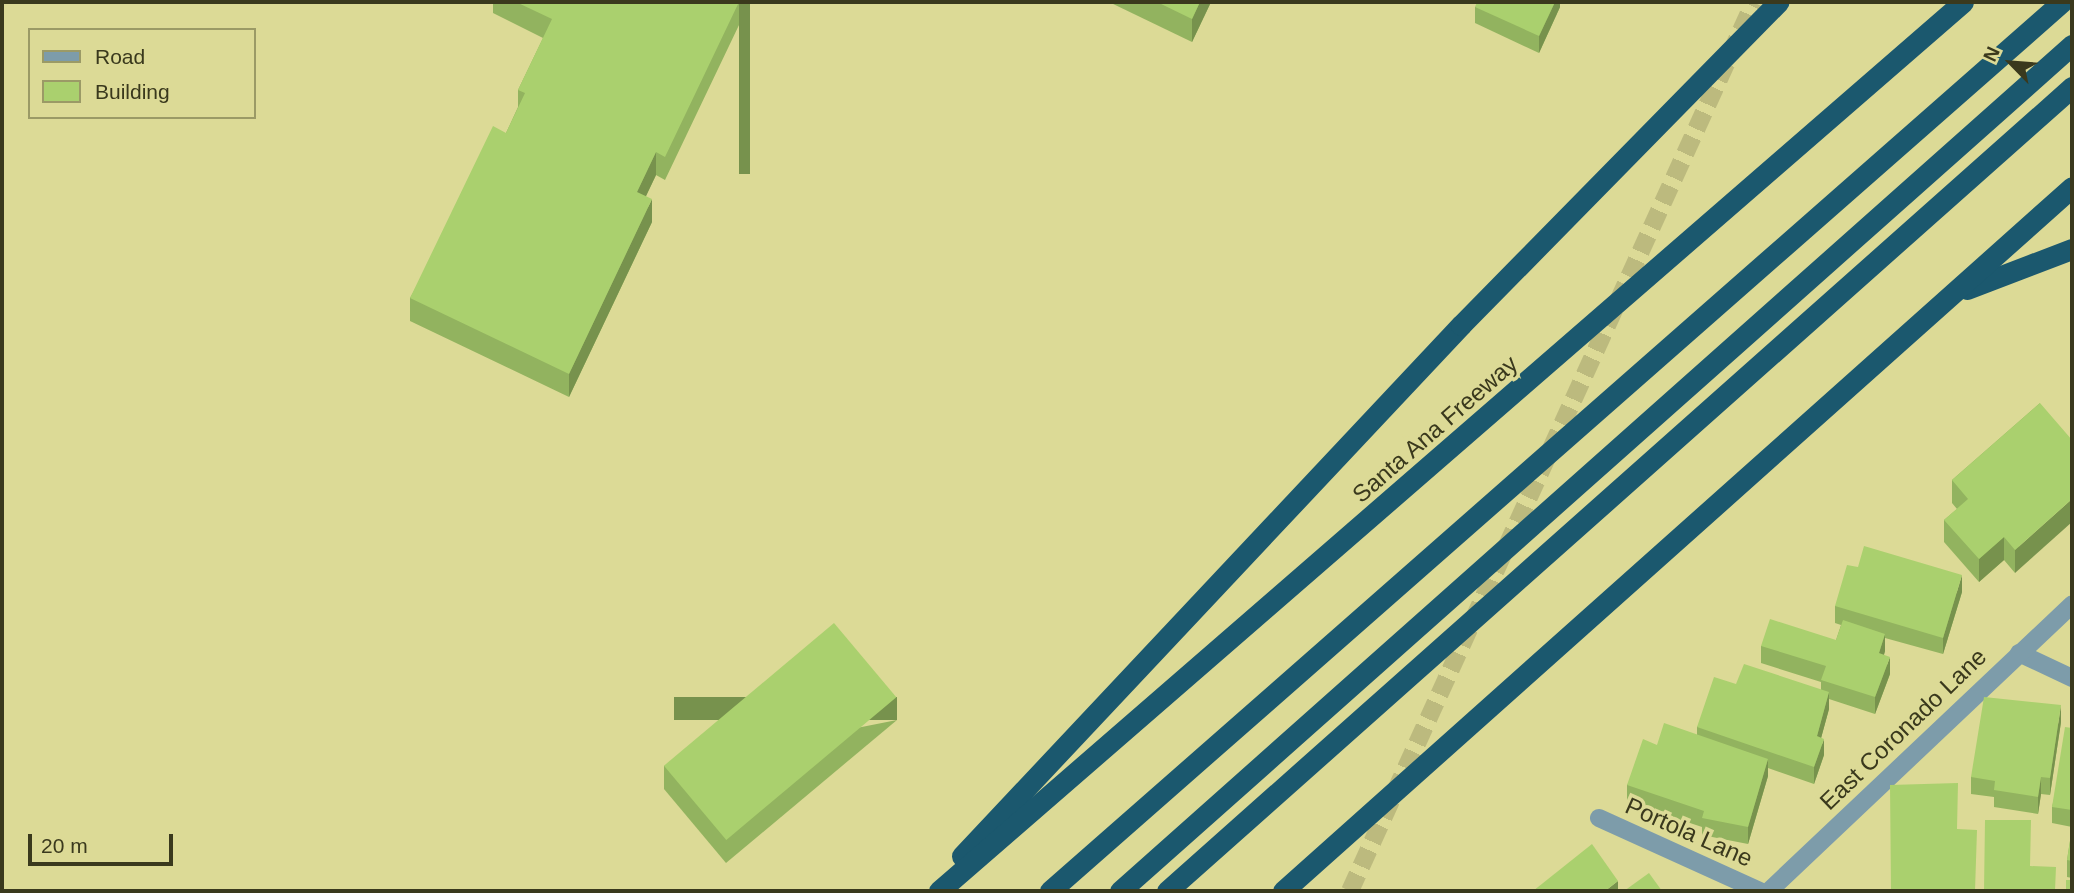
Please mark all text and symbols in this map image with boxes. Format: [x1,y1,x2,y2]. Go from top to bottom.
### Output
legend [28,28,256,119]
north arrow [1976,28,2046,98]
text: N [1979,43,2004,65]
text: Road [95,45,145,68]
text: Building [95,80,170,103]
street label: Santa Ana Freeway [1346,349,1524,509]
street label: East Coronado Lane [1814,642,1992,816]
street label: Portola Lane [1621,791,1757,873]
scale bar [32,820,177,864]
text: 20 m [41,834,88,857]

